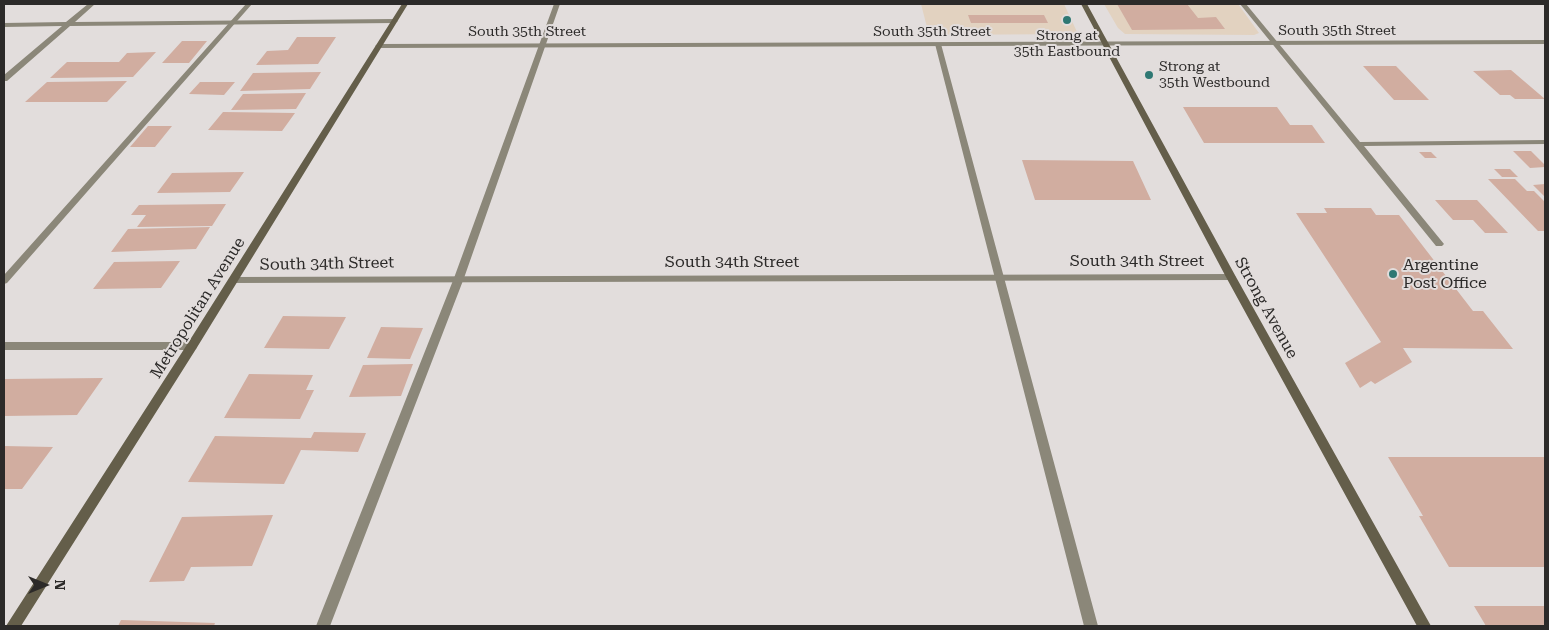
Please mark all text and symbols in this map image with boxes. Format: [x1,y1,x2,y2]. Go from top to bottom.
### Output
marker: Strong at 35th Eastbound [1061,14,1073,26]
street label: South 35th Street [1278,23,1396,39]
street label: South 35th Street [468,24,586,40]
street label: South 35th Street [873,24,991,40]
place label: Strong at 35th Eastbound [1014,28,1120,60]
place label: Strong at 35th Westbound [1159,59,1270,92]
marker: Strong at 35th Westbound [1143,69,1155,81]
street label: Metropolitan Avenue [147,234,249,382]
street label: South 34th Street [1070,251,1204,271]
street label: South 34th Street [665,252,799,272]
street label: South 34th Street [260,253,394,275]
street label: Strong Avenue [1230,254,1302,362]
place label: Argentine Post Office [1403,255,1487,293]
marker: Argentine Post Office [1387,268,1399,280]
north arrow [20,560,70,610]
text: N [52,580,68,590]

